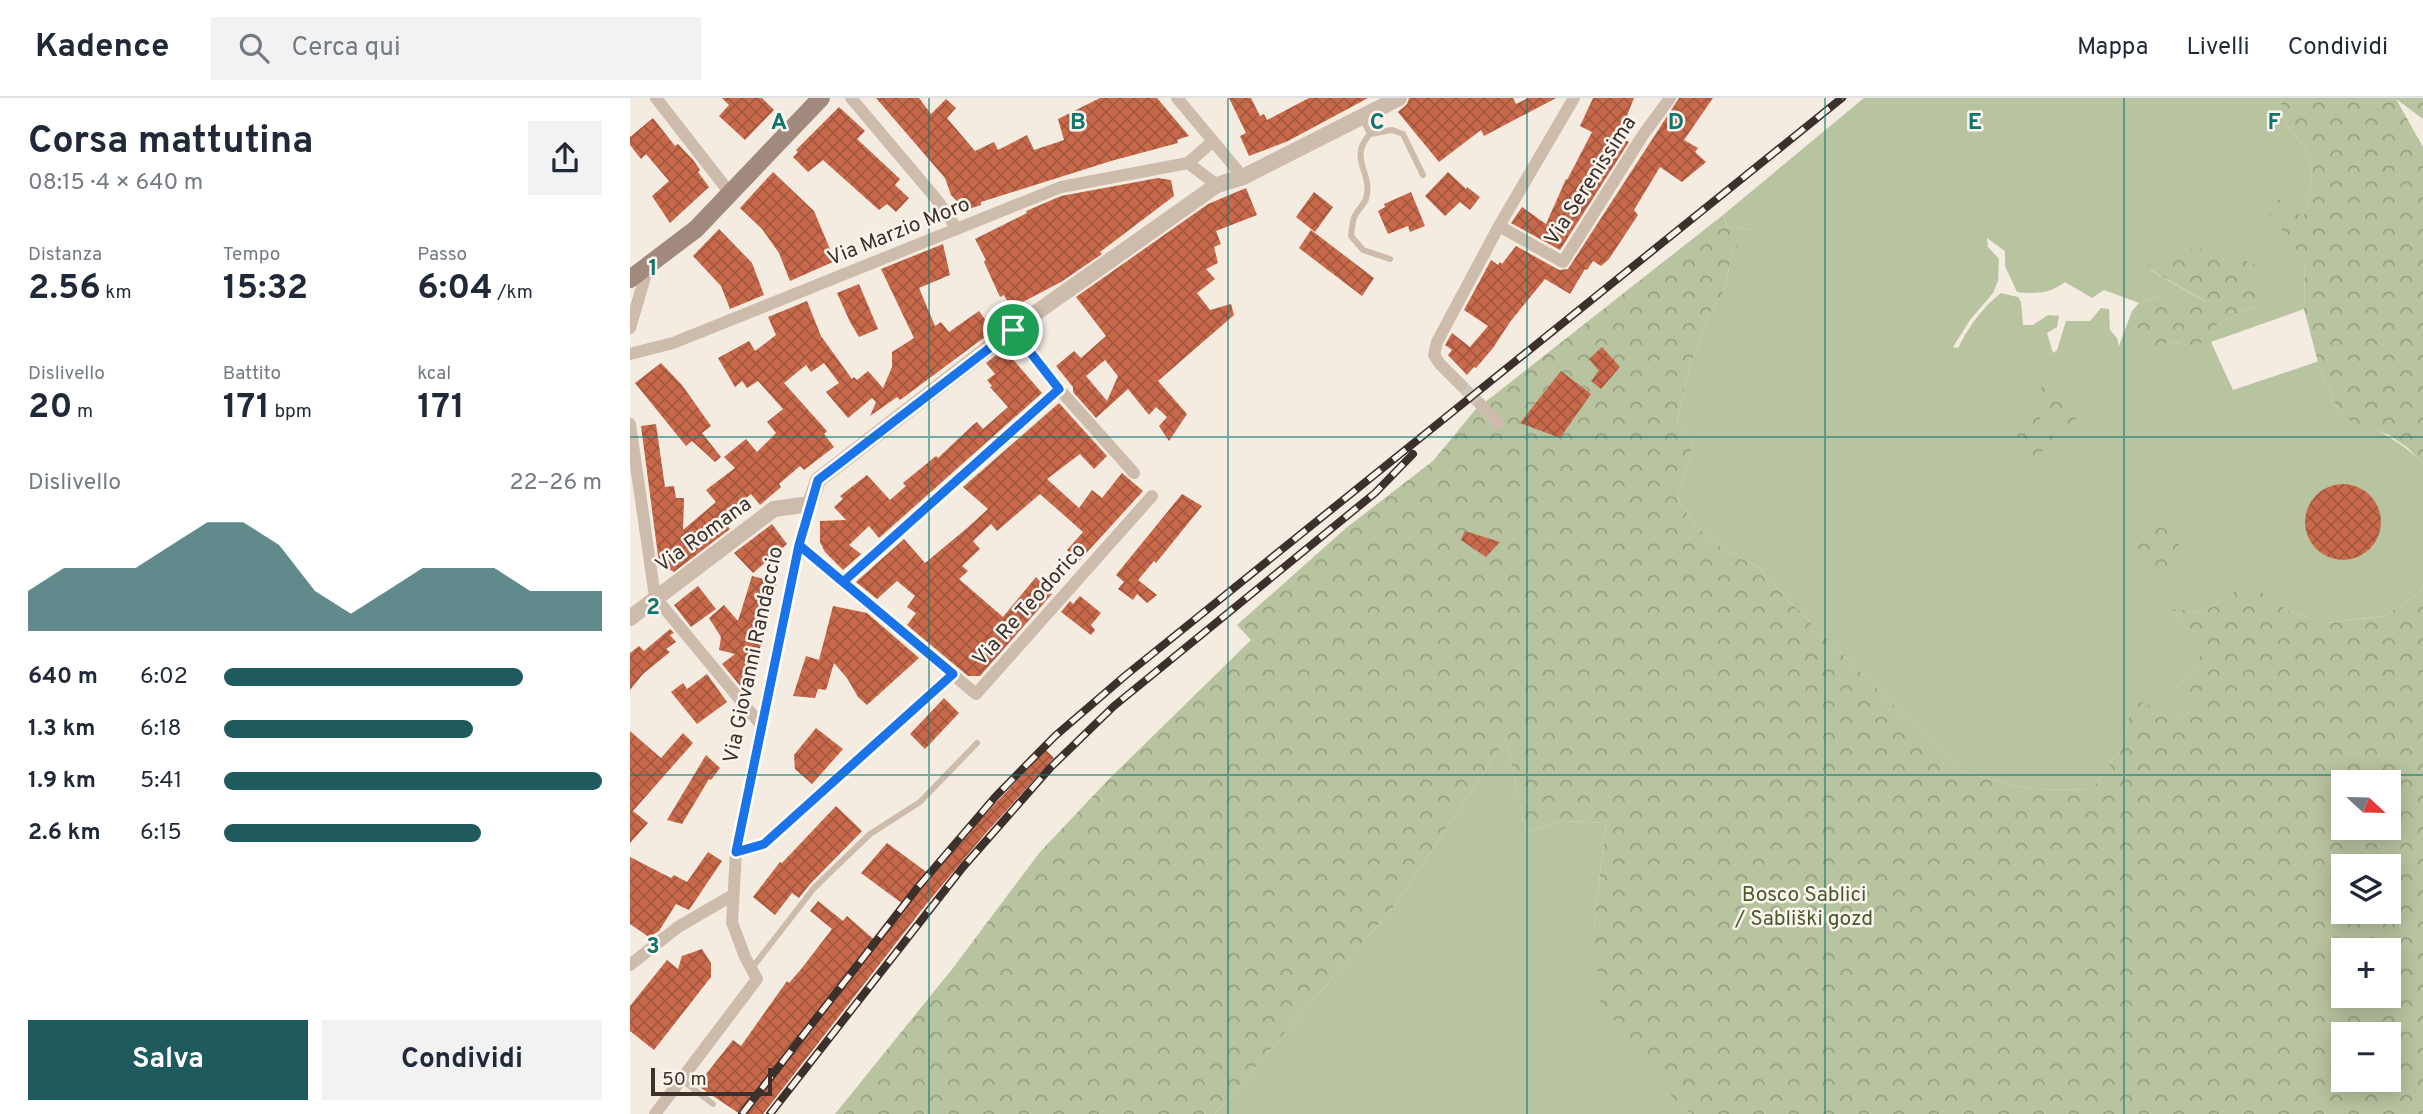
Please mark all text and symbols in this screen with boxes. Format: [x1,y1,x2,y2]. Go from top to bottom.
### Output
search box [211,17,701,80]
text: Kadence [35,27,169,69]
icon: search [235,29,273,67]
text: Cerca qui [291,32,401,65]
text: Mappa [2077,33,2148,63]
text: Livelli [2186,33,2250,63]
text: Condividi [2288,33,2388,63]
text: A [771,109,787,138]
text: B [1070,109,1086,138]
text: C [1370,109,1384,138]
text: D [1668,109,1684,138]
text: E [1968,109,1982,138]
text: F [2267,109,2281,138]
street label: Via Serenissima [1539,111,1643,251]
text: Corsa mattutina [28,118,313,167]
button: share [528,121,602,195]
text: 08:15 · 4 × 640 m [28,169,203,198]
street label: Via Marzio Moro [824,191,974,273]
text: Distanza [28,243,102,267]
text: Tempo [223,243,280,267]
text: Passo [417,243,467,267]
text: 1 [648,255,658,284]
text: 2.56 [28,267,101,311]
text: 15:32 [223,267,308,311]
text: 6:04 [417,267,493,311]
text: km [101,281,132,305]
text: /km [493,281,533,305]
pin [983,300,1043,360]
icon: arrive [994,311,1032,349]
text: Dislivello [28,362,105,386]
text: Battito [223,362,281,386]
text: kcal [417,362,451,386]
text: 20 [28,386,72,430]
text: 171 [223,386,270,430]
text: 171 [417,386,465,430]
text: m [72,400,93,424]
text: bpm [270,400,312,424]
text: Dislivello [28,469,121,498]
text: 22–26 m [509,469,602,498]
street label: Via Romana [651,491,757,579]
street label: Via Re Teodorico [967,538,1093,672]
street label: Via Giovanni Randaccio [718,544,790,766]
text: 2 [646,594,660,623]
text: 640 m [28,663,98,692]
text: 6:02 [140,663,188,692]
text: 1.3 km [28,715,95,744]
text: 6:18 [140,715,182,744]
text: 1.9 km [28,767,96,796]
text: 5:41 [140,767,182,796]
north arrow [2331,770,2401,840]
map controls [2331,770,2401,1092]
text: 2.6 km [28,819,101,848]
text: 6:15 [140,819,182,848]
button: layers [2331,854,2401,924]
park label: Bosco Sablici / Sabliški gozd [1734,882,1873,933]
text: 3 [646,933,660,962]
button: + [2331,938,2401,1008]
button: Salva [28,1020,308,1100]
button: Condividi [322,1020,602,1100]
button: − [2331,1022,2401,1092]
scale bar [651,1065,772,1097]
text: 50 m [662,1068,707,1092]

